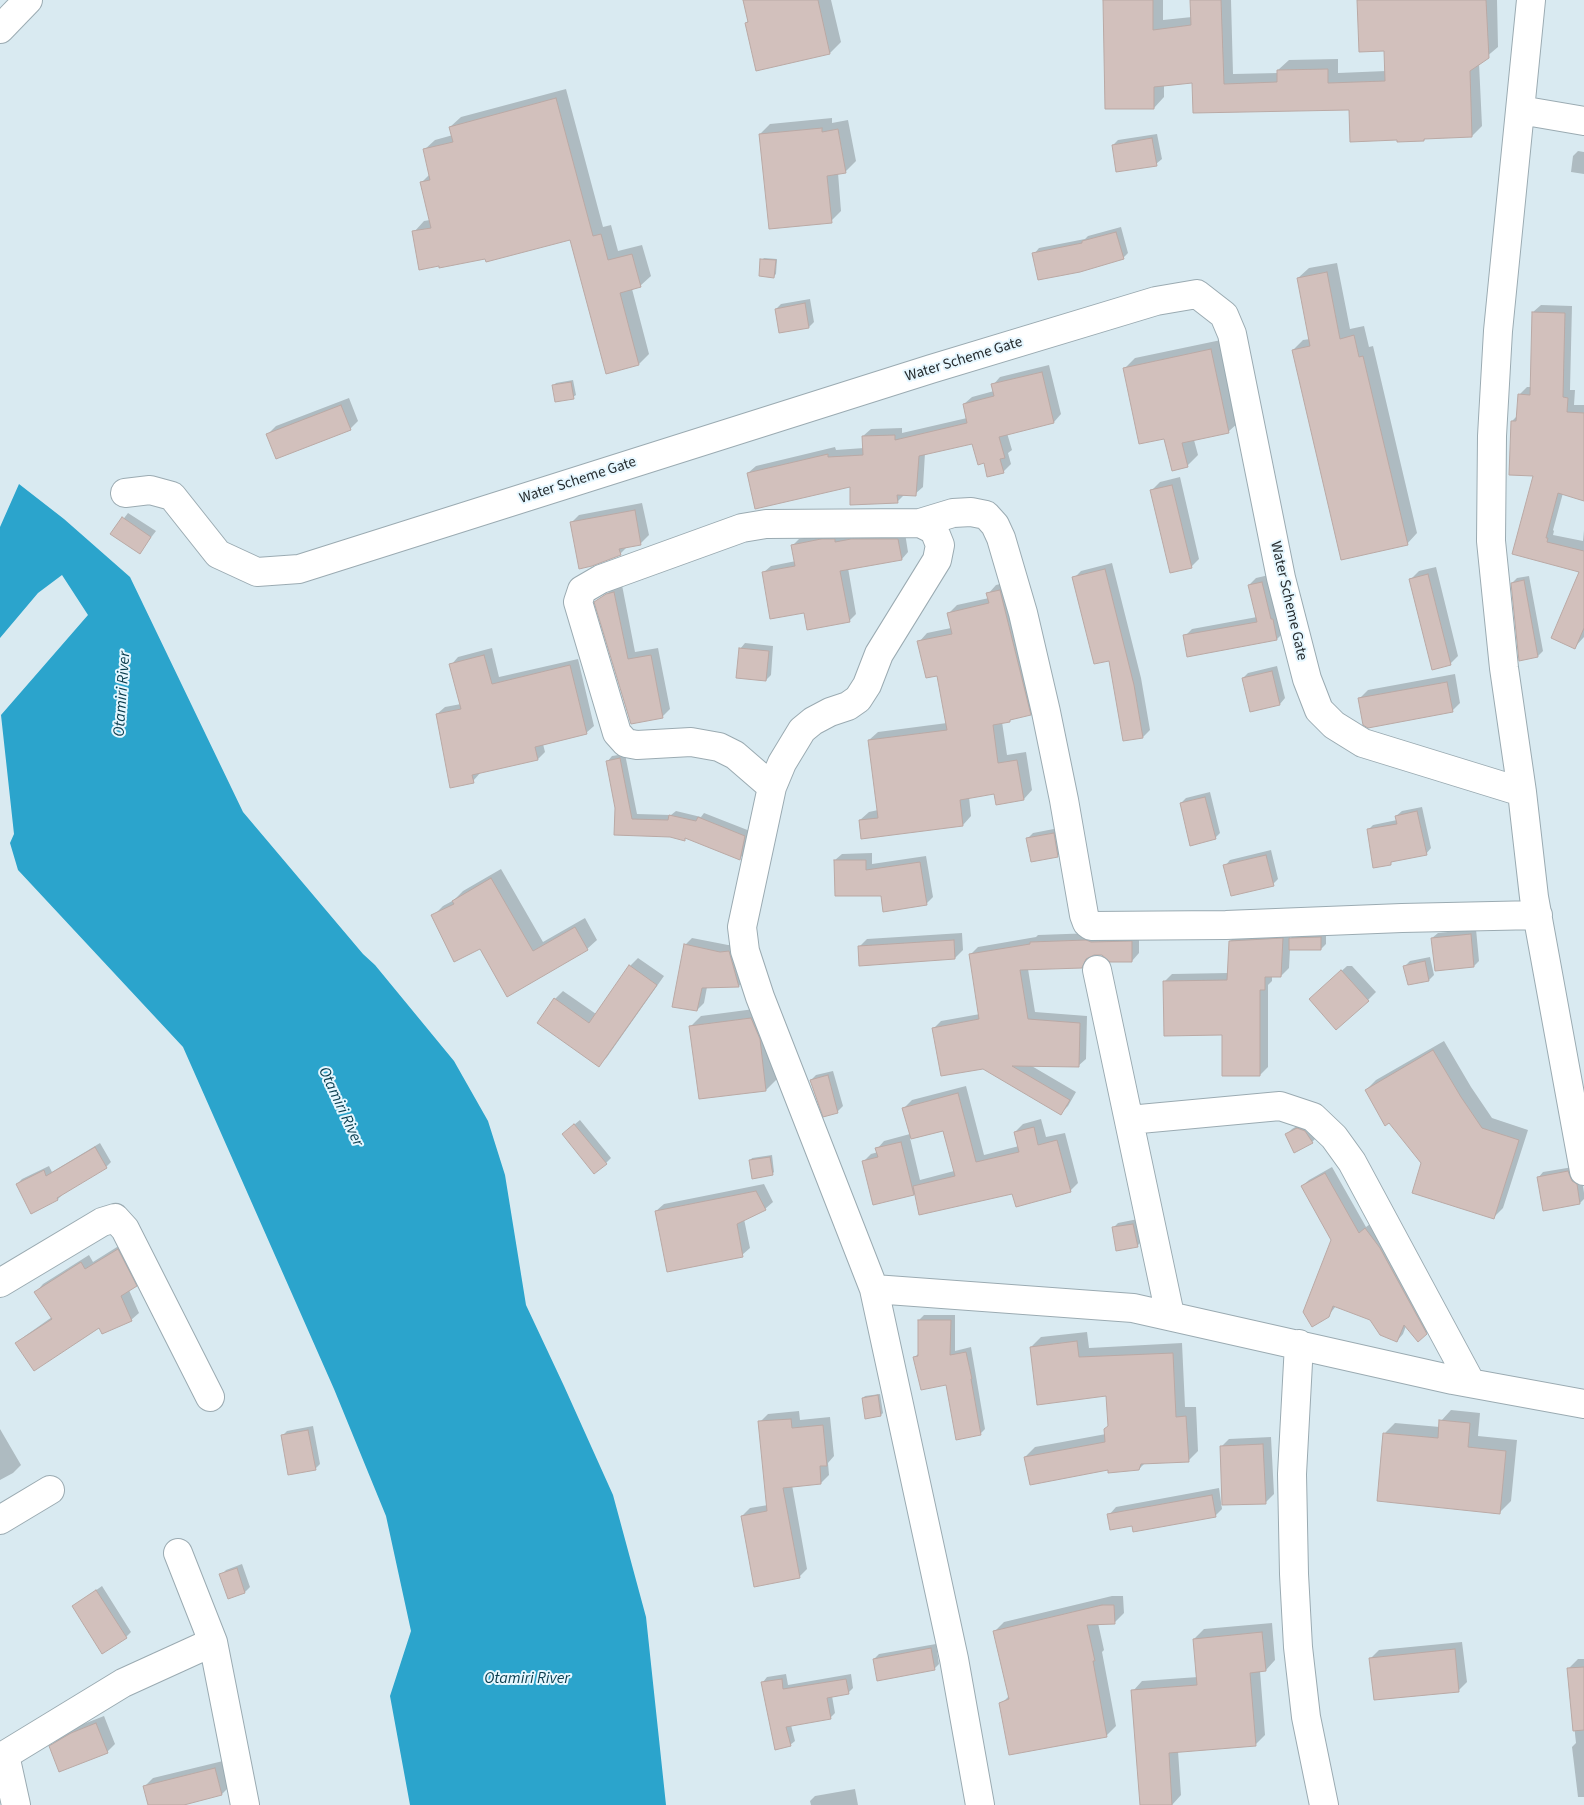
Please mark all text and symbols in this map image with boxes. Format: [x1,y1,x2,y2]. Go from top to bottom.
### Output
street label: Water Scheme Gate [903,334,1025,386]
street label: Water Scheme Gate [517,454,639,508]
street label: Water Scheme Gate [1266,540,1310,662]
water label: Otamiri River [110,651,136,737]
water label: Otamiri River [313,1064,367,1150]
water label: Otamiri River [484,1669,570,1689]

